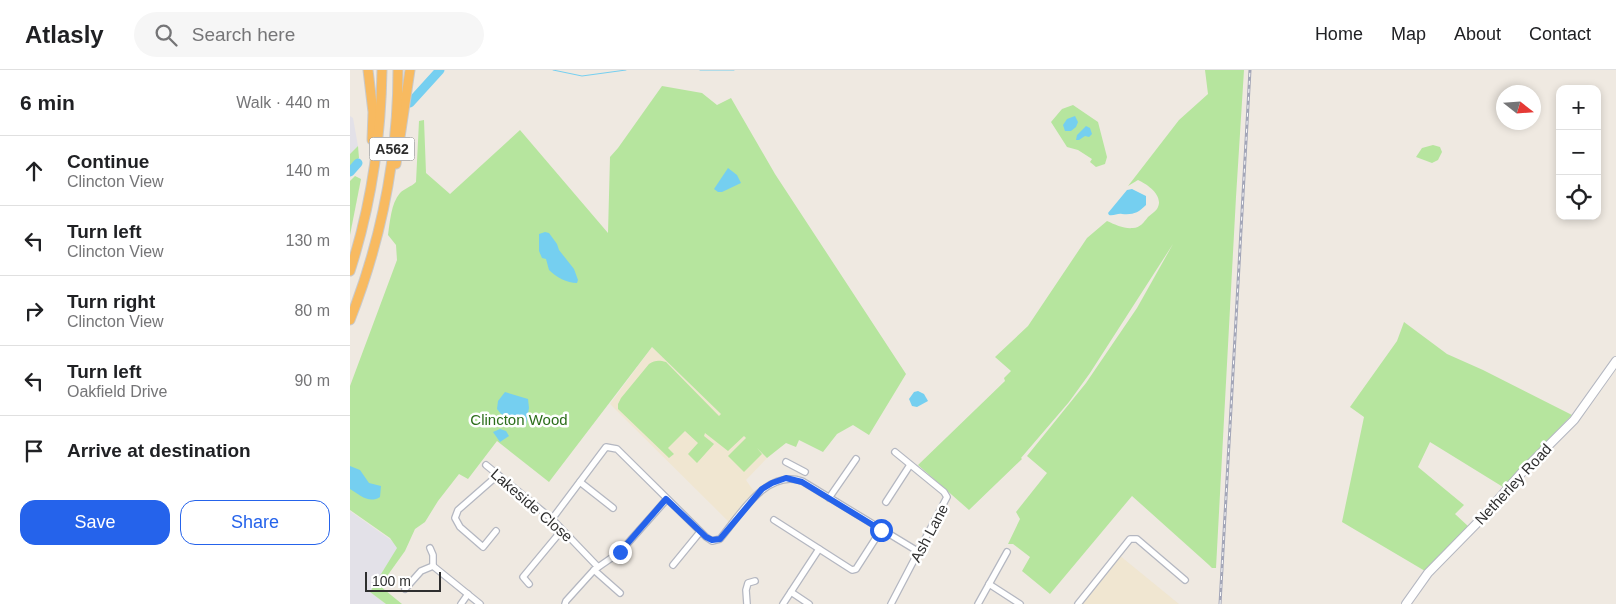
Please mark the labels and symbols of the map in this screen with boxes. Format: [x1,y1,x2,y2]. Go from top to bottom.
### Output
north arrow [1496,85,1541,130]
road number: A562 [370,138,414,160]
park label: Clincton Wood [470,411,568,428]
street label: Netherley Road [1471,440,1555,528]
street label: Lakeside Close [488,465,576,545]
street label: Ash Lane [907,501,951,565]
route start [870,519,893,542]
route end [609,541,632,564]
scale bar [365,569,441,592]

